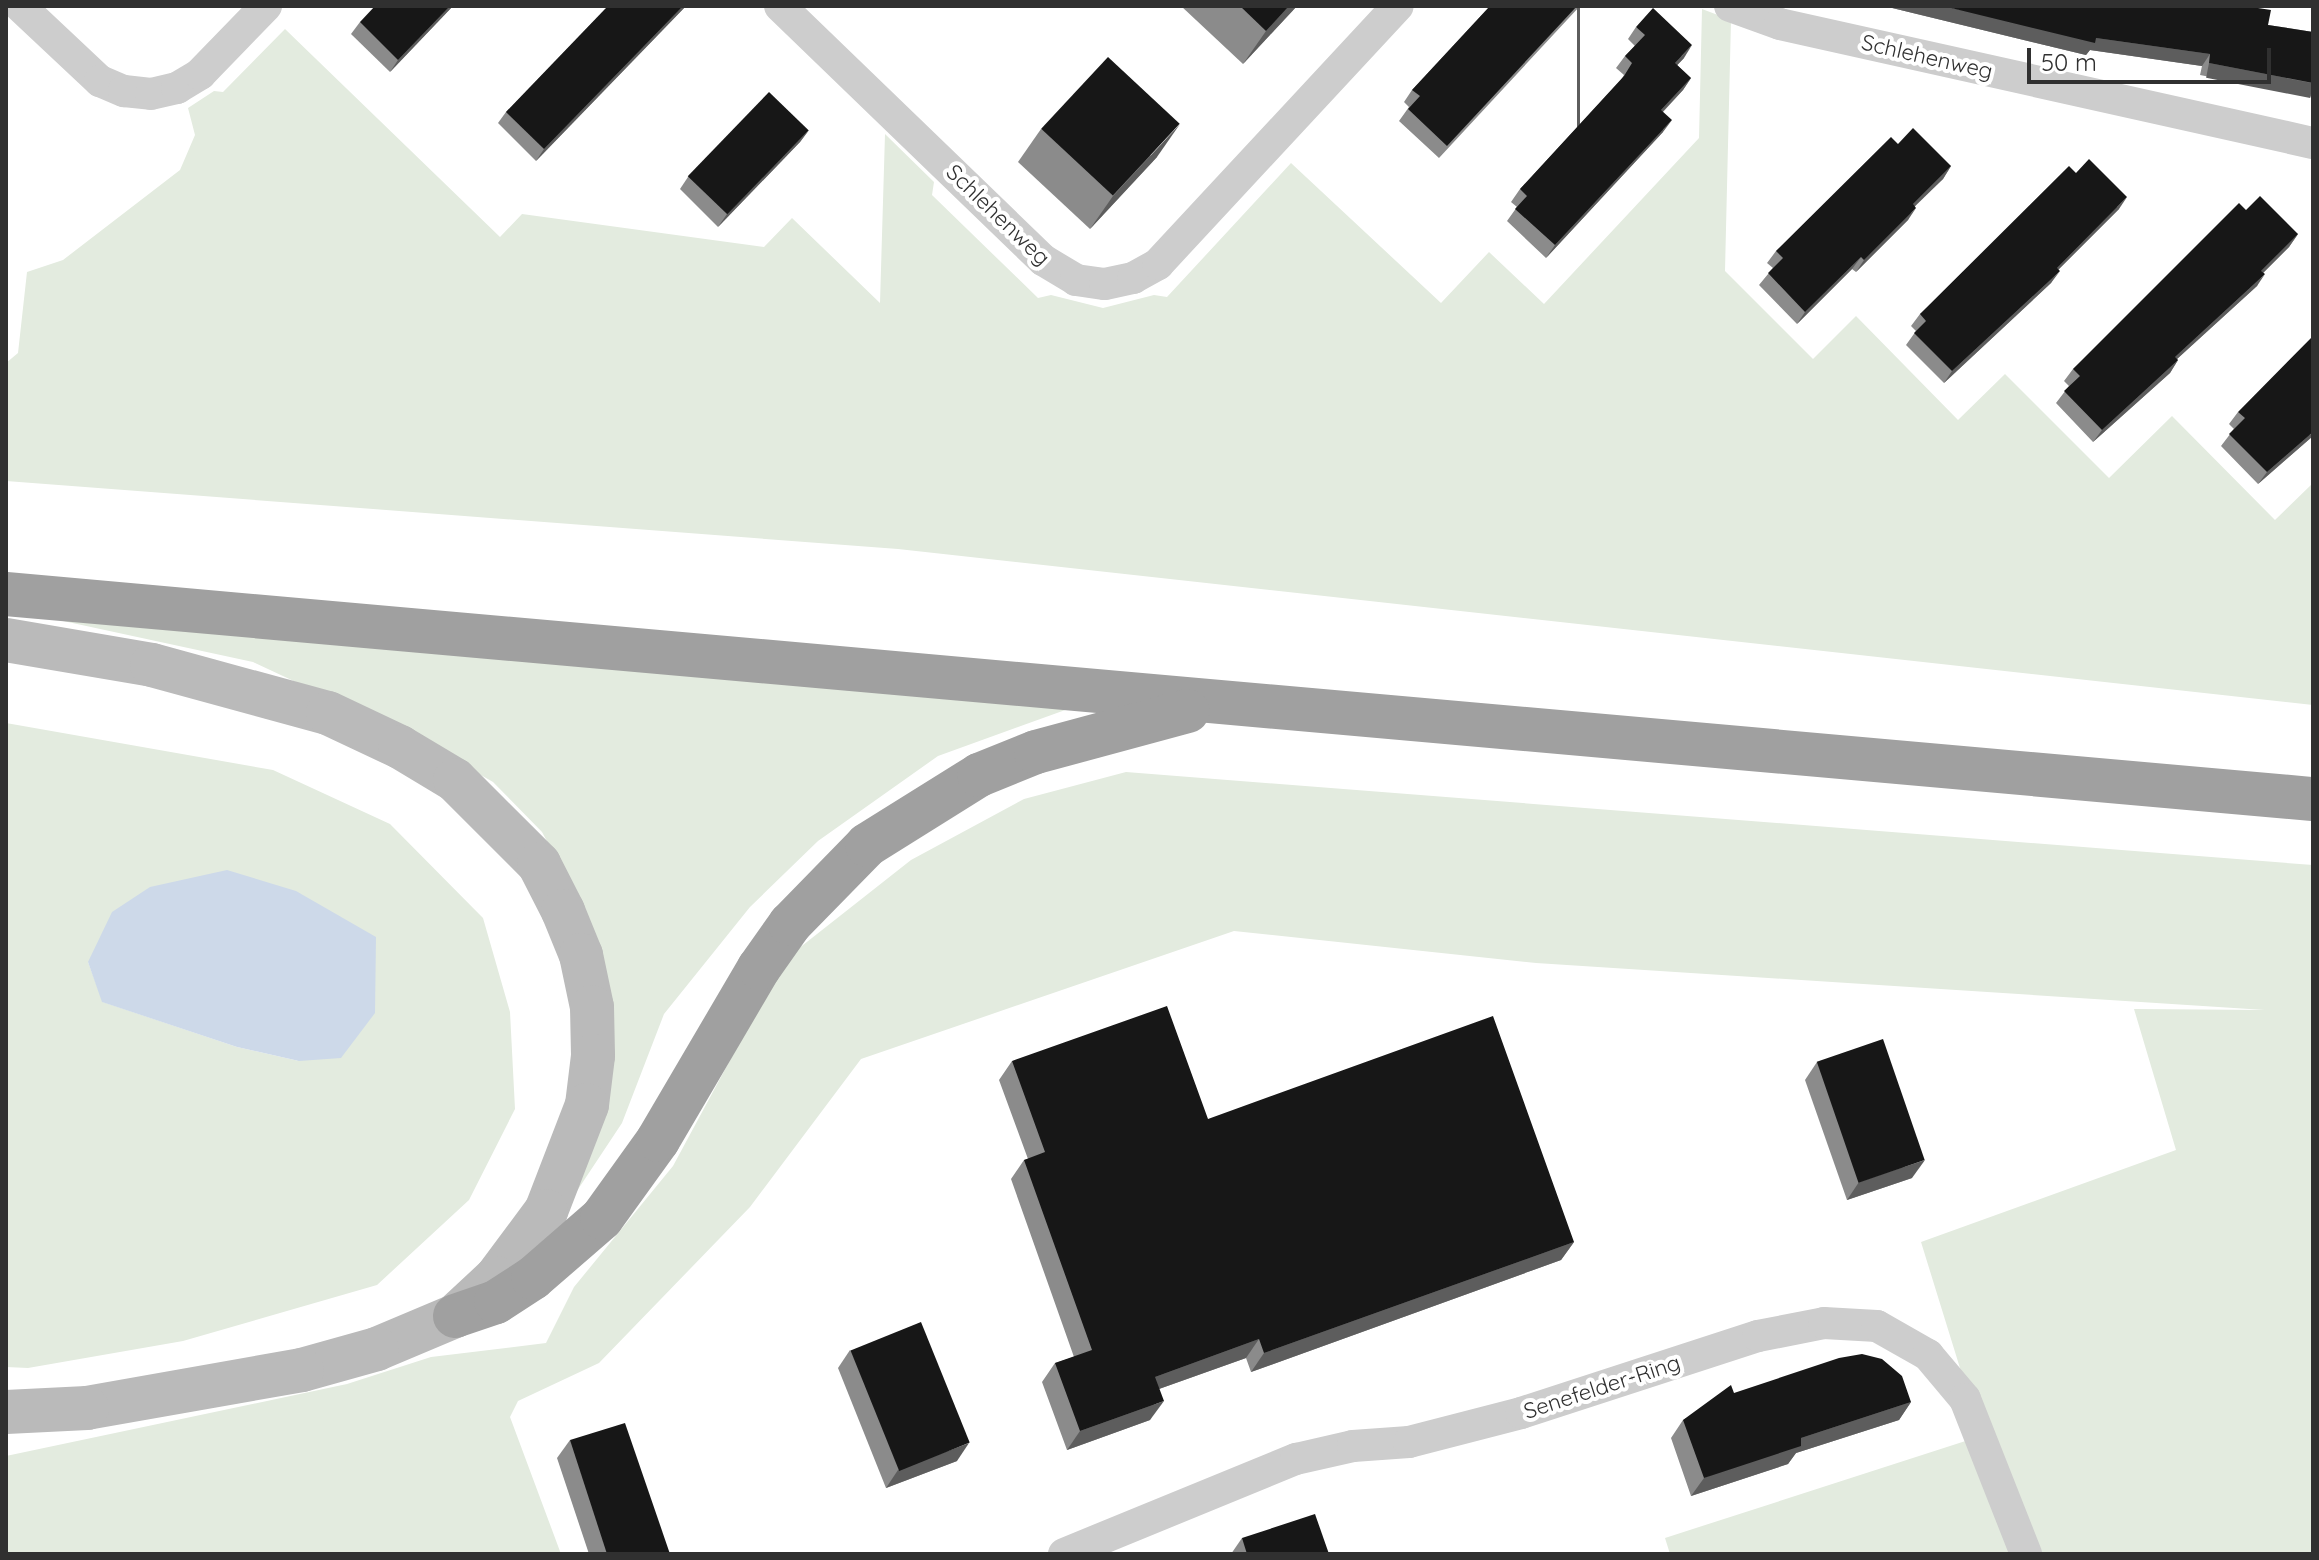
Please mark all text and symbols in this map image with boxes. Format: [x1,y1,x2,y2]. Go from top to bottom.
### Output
street label: Schlehenweg [1859,29,1995,85]
scale bar [2031,32,2275,82]
text: 50 m [2041,47,2097,77]
street label: Schlehenweg [941,159,1055,271]
street label: Senefelder-Ring [1520,1349,1684,1425]

